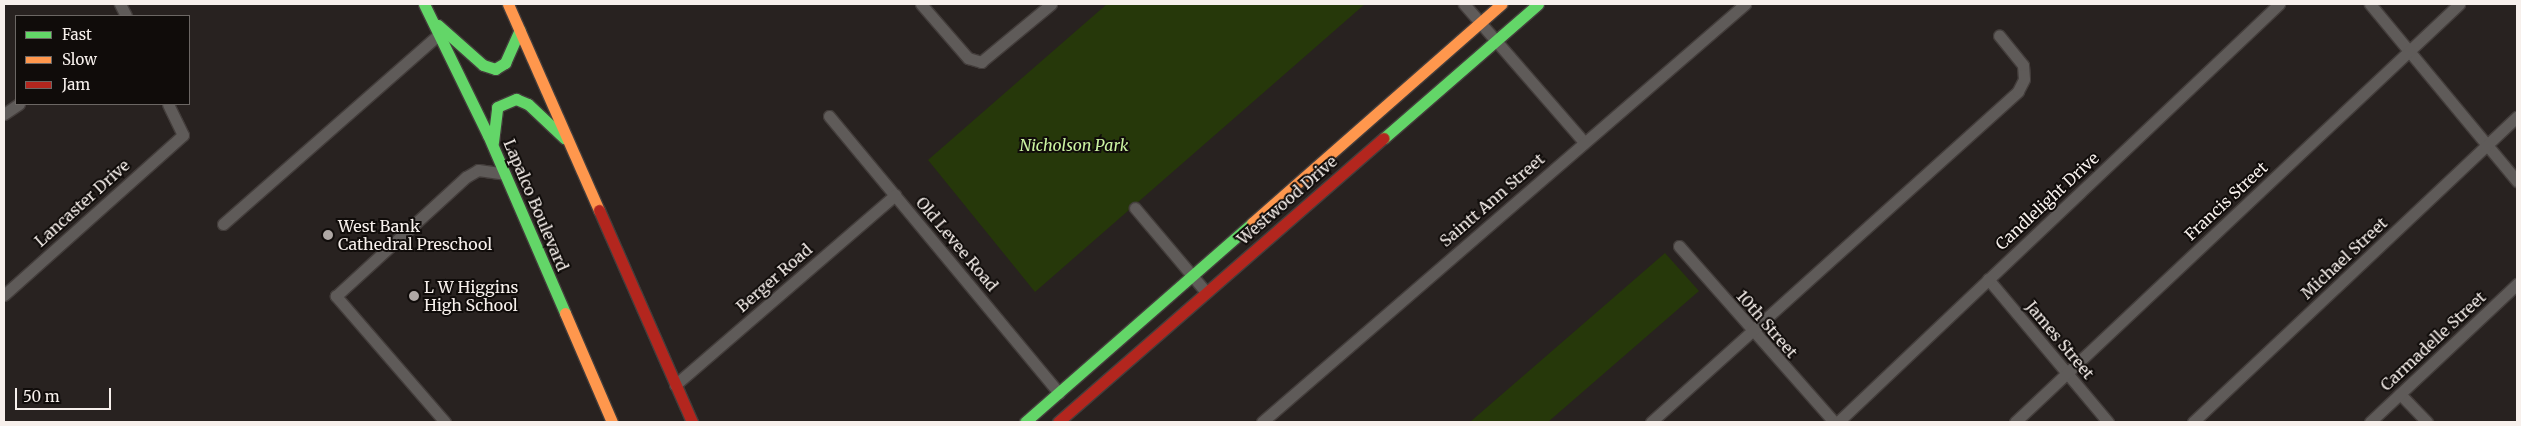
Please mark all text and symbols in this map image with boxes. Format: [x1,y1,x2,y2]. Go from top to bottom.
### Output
legend [15,15,190,105]
text: Fast [62,25,92,44]
text: Slow [62,50,97,69]
text: Jam [62,75,90,94]
park label: Nicholson Park [1020,135,1128,155]
street label: Lapalco Boulevard [500,136,572,274]
street label: Candlelight Drive [1991,148,2103,254]
street label: Saintt Ann Street [1436,149,1548,251]
street label: Westwood Drive [1233,151,1341,249]
street label: Lancaster Drive [31,155,133,251]
street label: Francis Street [2181,158,2271,244]
street label: Old Levee Road [912,193,1002,295]
street label: Michael Street [2297,213,2391,303]
place label: West Bank Cathedral Preschool [338,216,492,254]
marker: West Bank Cathedral Preschool [322,229,334,241]
street label: Berger Road [732,240,816,316]
place label: L W Higgins High School [424,277,518,315]
street label: 10th Street [1732,286,1802,362]
street label: Carmadelle Street [2376,287,2490,395]
marker: L W Higgins High School [408,290,420,302]
street label: James Street [2022,297,2098,383]
scale bar [18,378,114,410]
text: 50 m [23,387,60,406]

